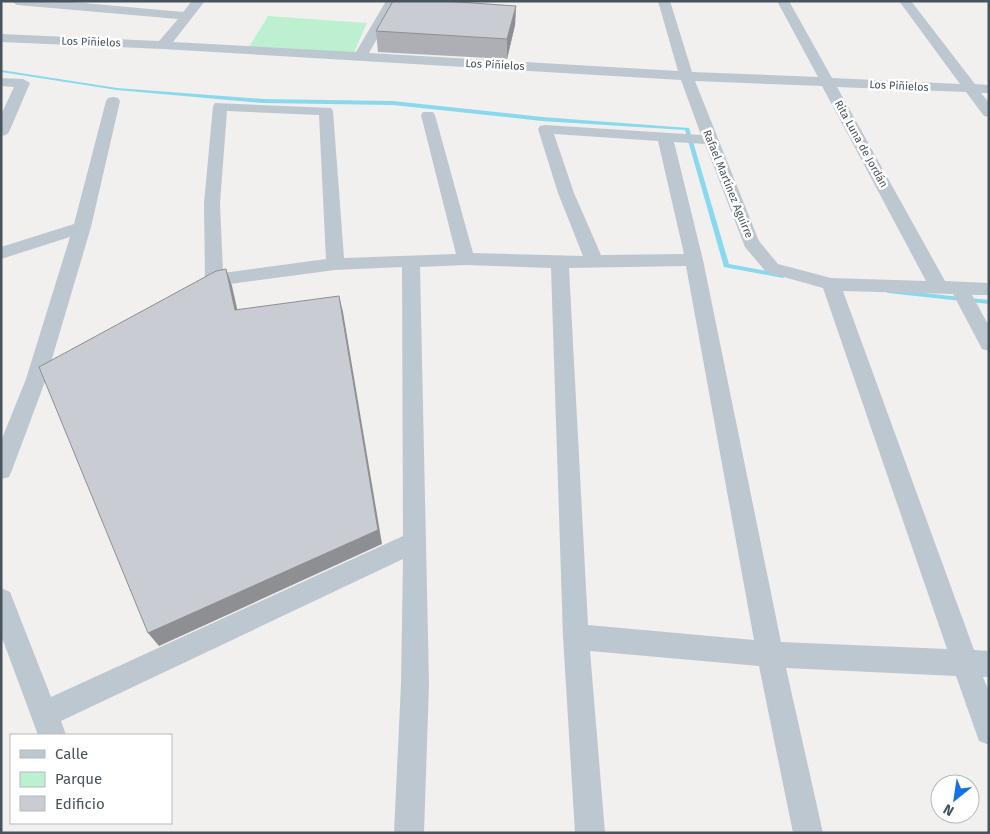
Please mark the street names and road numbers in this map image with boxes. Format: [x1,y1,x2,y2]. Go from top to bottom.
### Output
street label: Los Piñielos [61,34,121,50]
street label: Los Piñielos [465,57,525,73]
street label: Los Piñielos [869,78,929,94]
street label: Rita Luna de Jordán [832,98,890,190]
street label: Rafael Martínez Aguirre [700,128,756,240]

